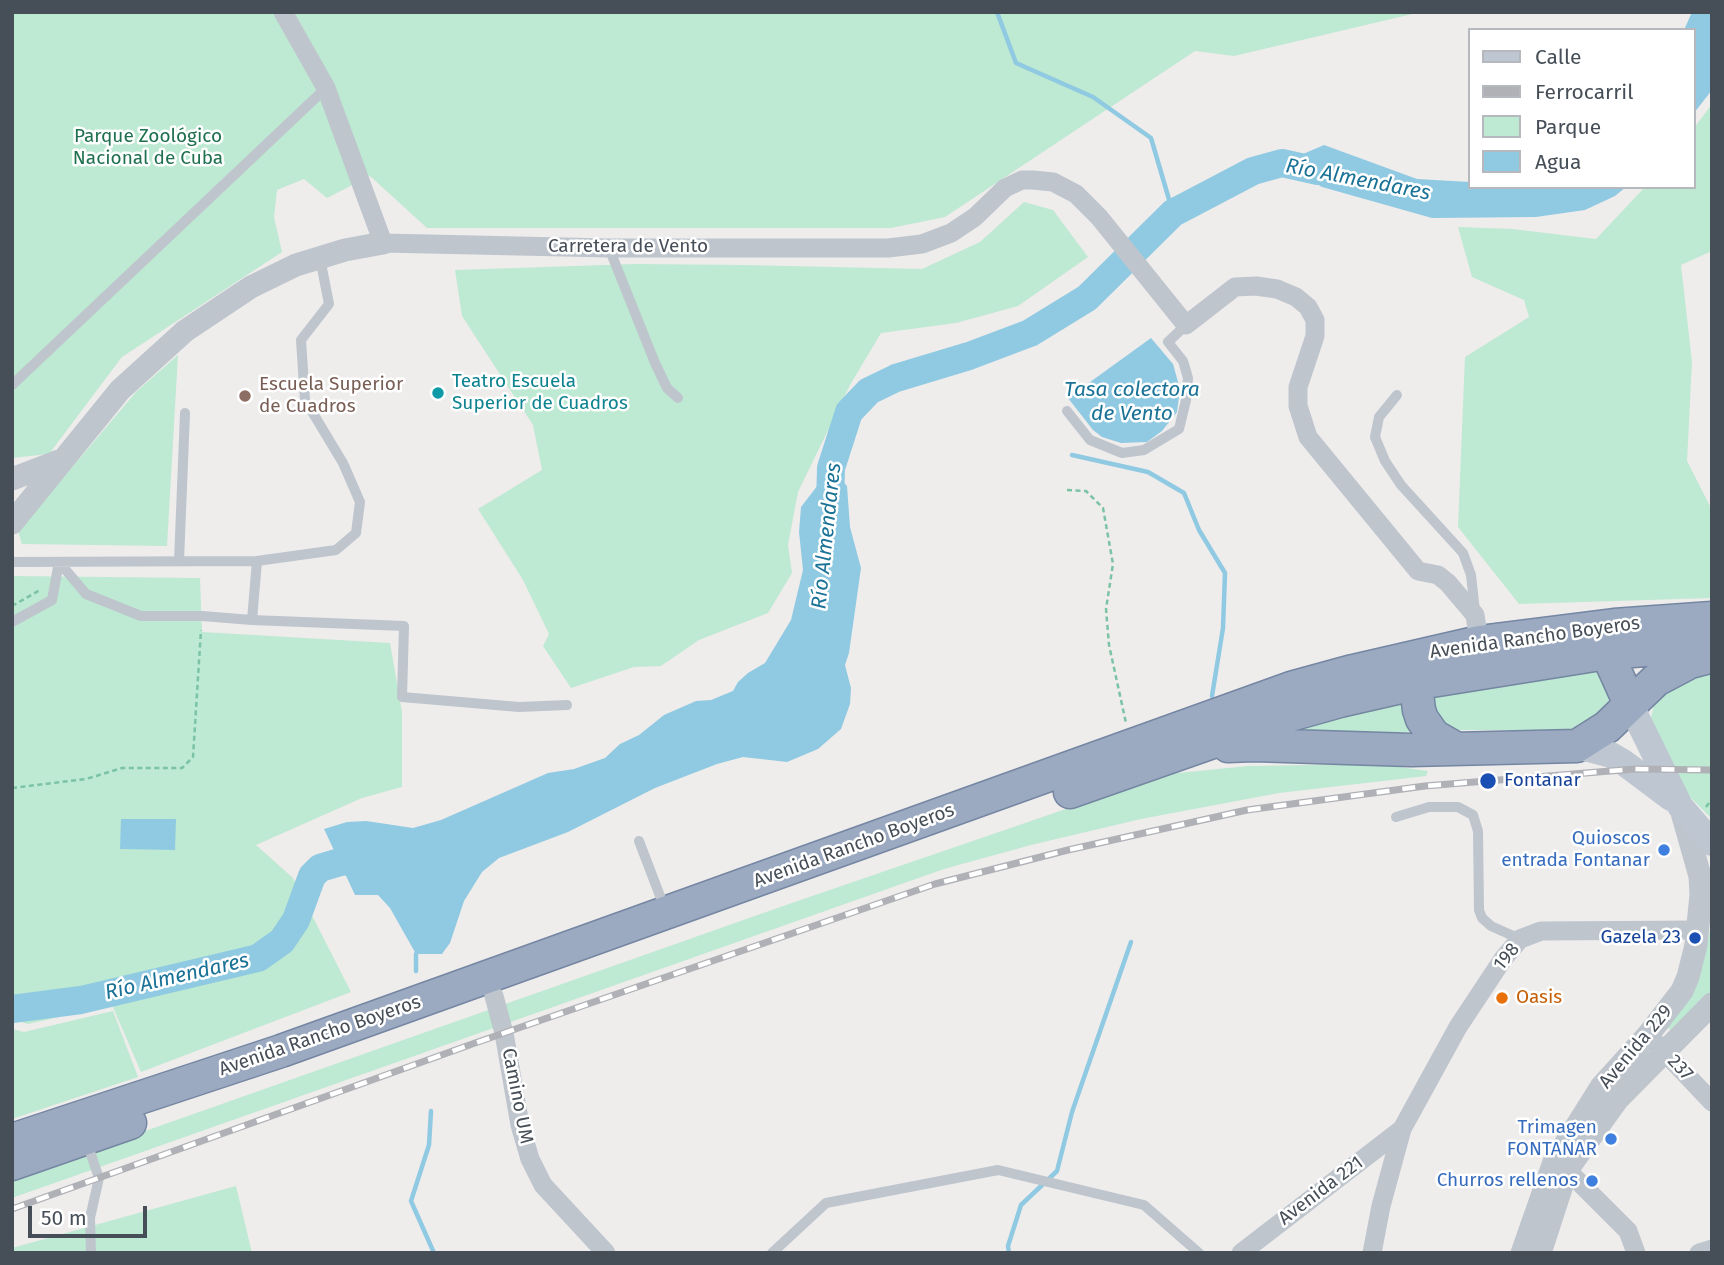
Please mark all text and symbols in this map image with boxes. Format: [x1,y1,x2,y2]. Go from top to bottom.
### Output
legend [1468,28,1696,189]
text: Calle [1535,44,1581,70]
text: Ferrocarril [1535,79,1633,105]
text: Parque [1535,114,1601,140]
park label: Parque Zoológico Nacional de Cuba [73,126,223,170]
text: Agua [1535,149,1581,175]
water label: Río Almendares [1283,154,1433,206]
street label: Carretera de Vento [548,236,708,258]
place label: Teatro Escuela Superior de Cuadros [452,371,628,415]
place label: Escuela Superior de Cuadros [259,374,403,418]
water label: Tasa colectora de Vento [1064,377,1200,427]
marker: Teatro Escuela Superior de Cuadros [430,385,446,401]
marker: Escuela Superior de Cuadros [237,388,253,404]
water label: Río Almendares [807,462,847,610]
street label: Avenida Rancho Boyeros [1429,612,1641,664]
place label: Fontanar [1504,770,1581,792]
marker: Fontanar [1478,771,1498,791]
street label: Avenida Rancho Boyeros [751,799,957,893]
place label: Quioscos entrada Fontanar [1501,828,1650,872]
marker: Quioscos entrada Fontanar [1656,842,1672,858]
place label: Gazela 23 [1601,927,1681,949]
marker: Gazela 23 [1687,930,1703,946]
street label: 198 [1489,939,1525,975]
water label: Río Almendares [103,948,251,1006]
place label: Oasis [1516,987,1562,1009]
marker: Oasis [1494,990,1510,1006]
street label: Avenida Rancho Boyeros [216,991,424,1081]
street label: Avenida 229 [1594,1000,1678,1094]
street label: Camino UM [497,1046,537,1146]
street label: 237 [1662,1050,1698,1086]
place label: Trimagen FONTANAR [1507,1117,1597,1161]
marker: Trimagen FONTANAR [1603,1131,1619,1147]
street label: Avenida 221 [1274,1152,1368,1230]
place label: Churros rellenos [1437,1170,1578,1192]
marker: Churros rellenos [1584,1173,1600,1189]
scale bar [32,1192,150,1236]
text: 50 m [41,1205,87,1231]

